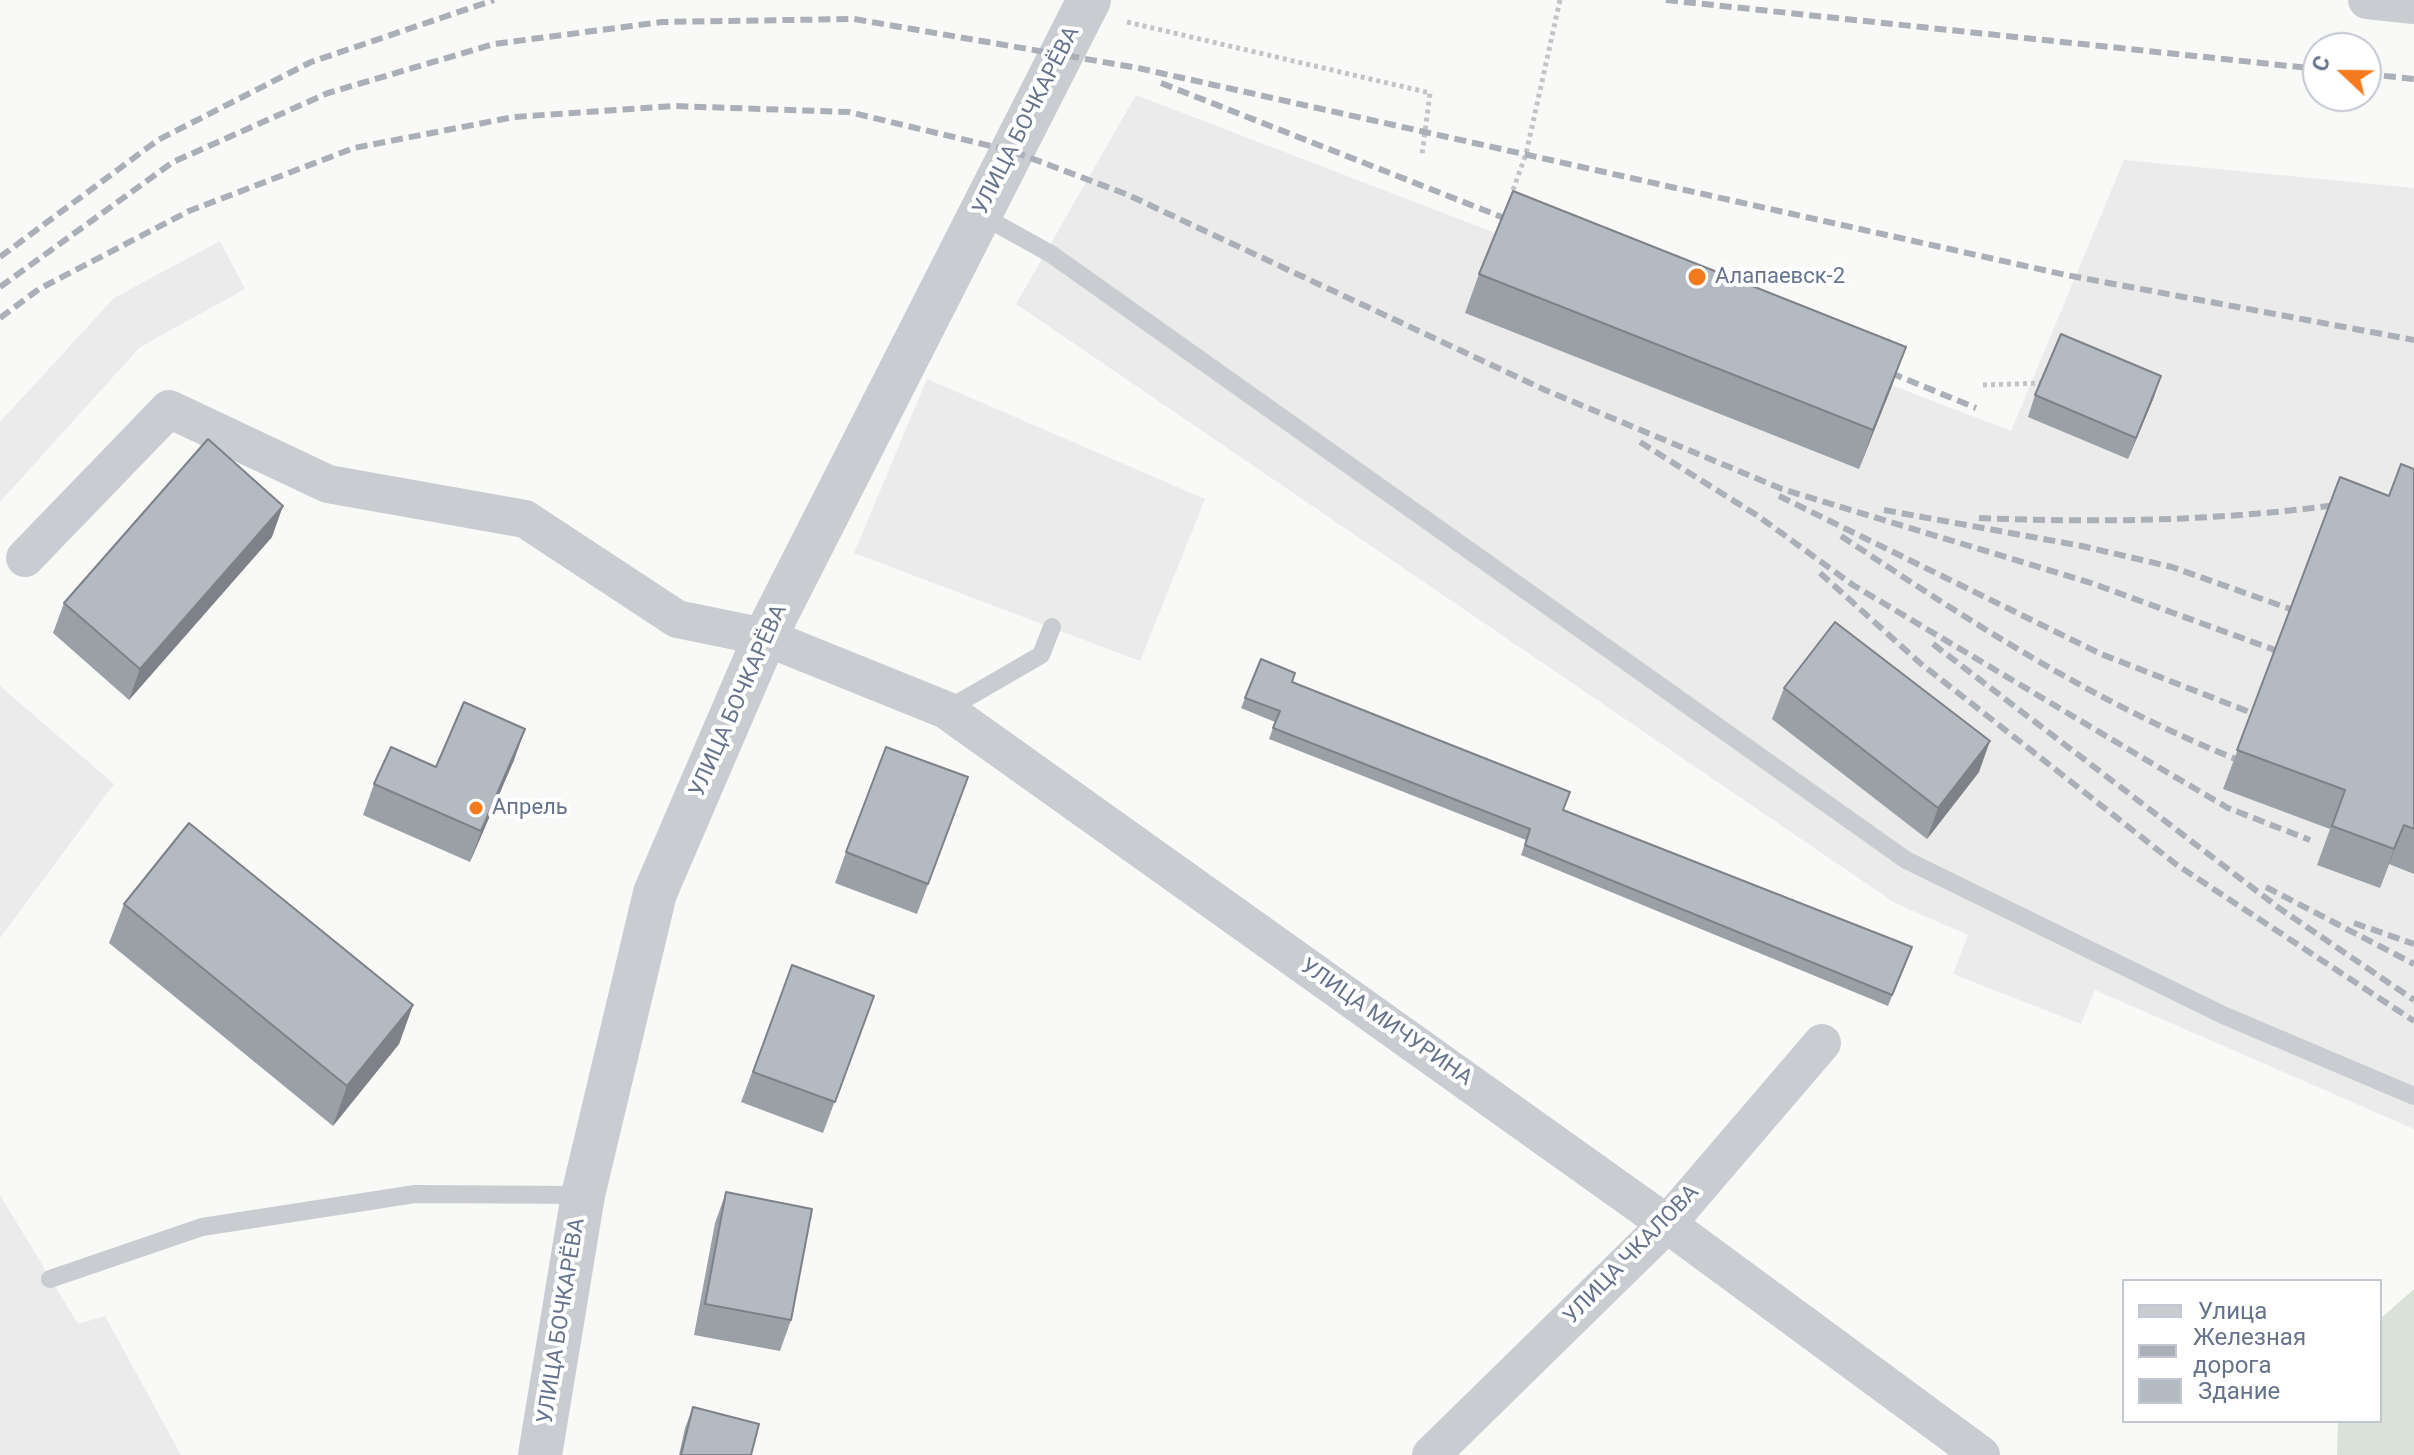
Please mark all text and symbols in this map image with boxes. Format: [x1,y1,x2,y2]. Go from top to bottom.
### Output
street label: УЛИЦА БОЧКАРЁВА [968,23,1086,219]
north arrow [2302,32,2382,112]
text: С [2307,52,2335,75]
place label: Алапаевск-2 [1715,264,1845,290]
marker: Алапаевск-2 [1686,266,1708,288]
street label: УЛИЦА БОЧКАРЁВА [685,601,793,801]
place label: Апрель [492,795,568,821]
marker: Апрель [467,799,485,817]
street label: УЛИЦА МИЧУРИНА [1295,954,1477,1092]
street label: УЛИЦА ЧКАЛОВА [1559,1180,1705,1330]
street label: УЛИЦА БОЧКАРЁВА [533,1216,591,1426]
legend [2122,1279,2382,1423]
text: Улица [2198,1297,2267,1325]
text: Железная дорога [2193,1323,2306,1379]
text: Здание [2198,1377,2280,1405]

